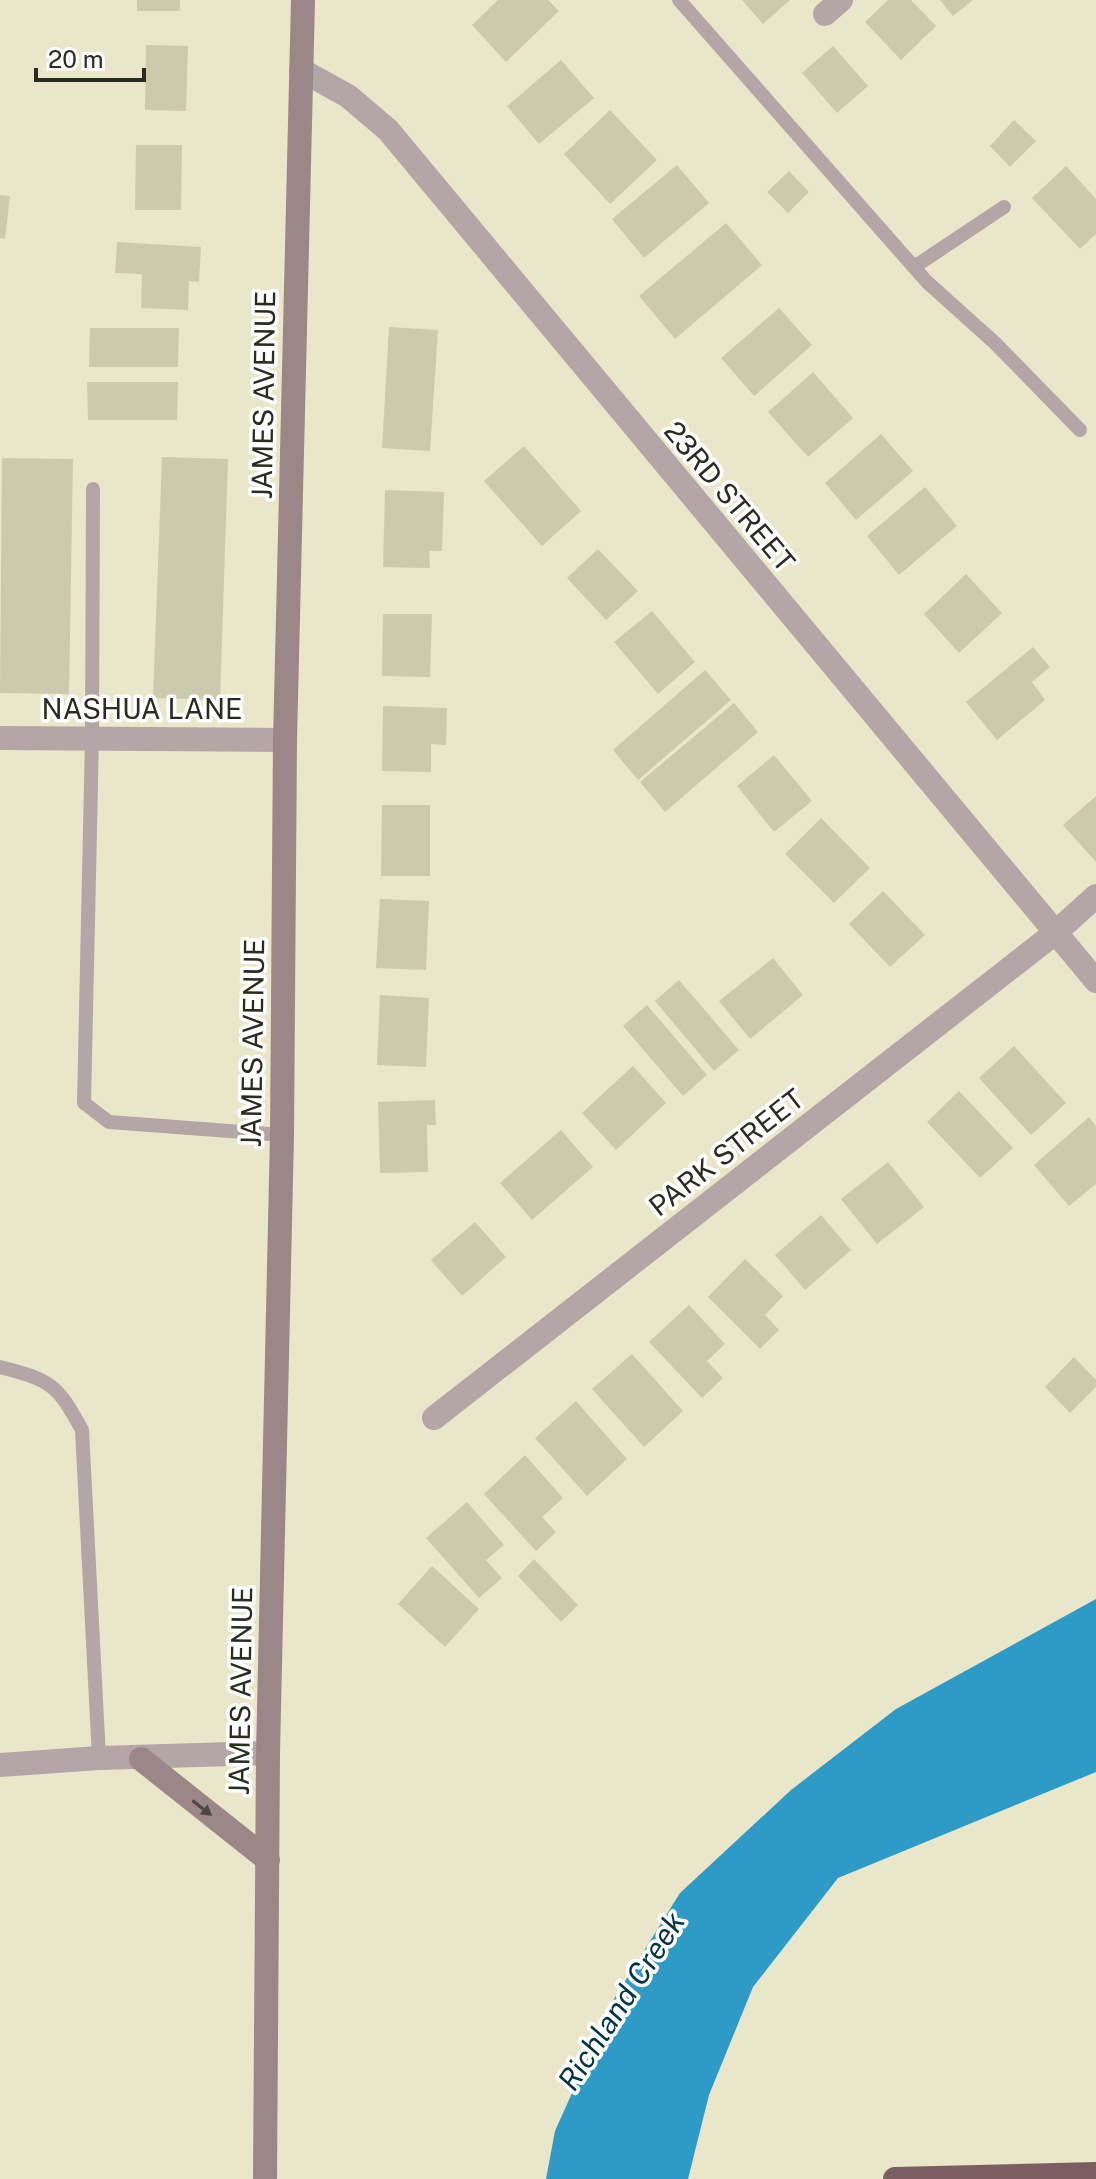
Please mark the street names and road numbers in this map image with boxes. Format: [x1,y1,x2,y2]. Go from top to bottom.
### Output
street label: JAMES AVENUE [245,290,281,500]
street label: 23RD STREET [658,414,802,578]
street label: NASHUA LANE [42,692,242,725]
street label: JAMES AVENUE [234,938,270,1148]
street label: PARK STREET [642,1082,810,1222]
street label: JAMES AVENUE [222,1586,258,1796]

